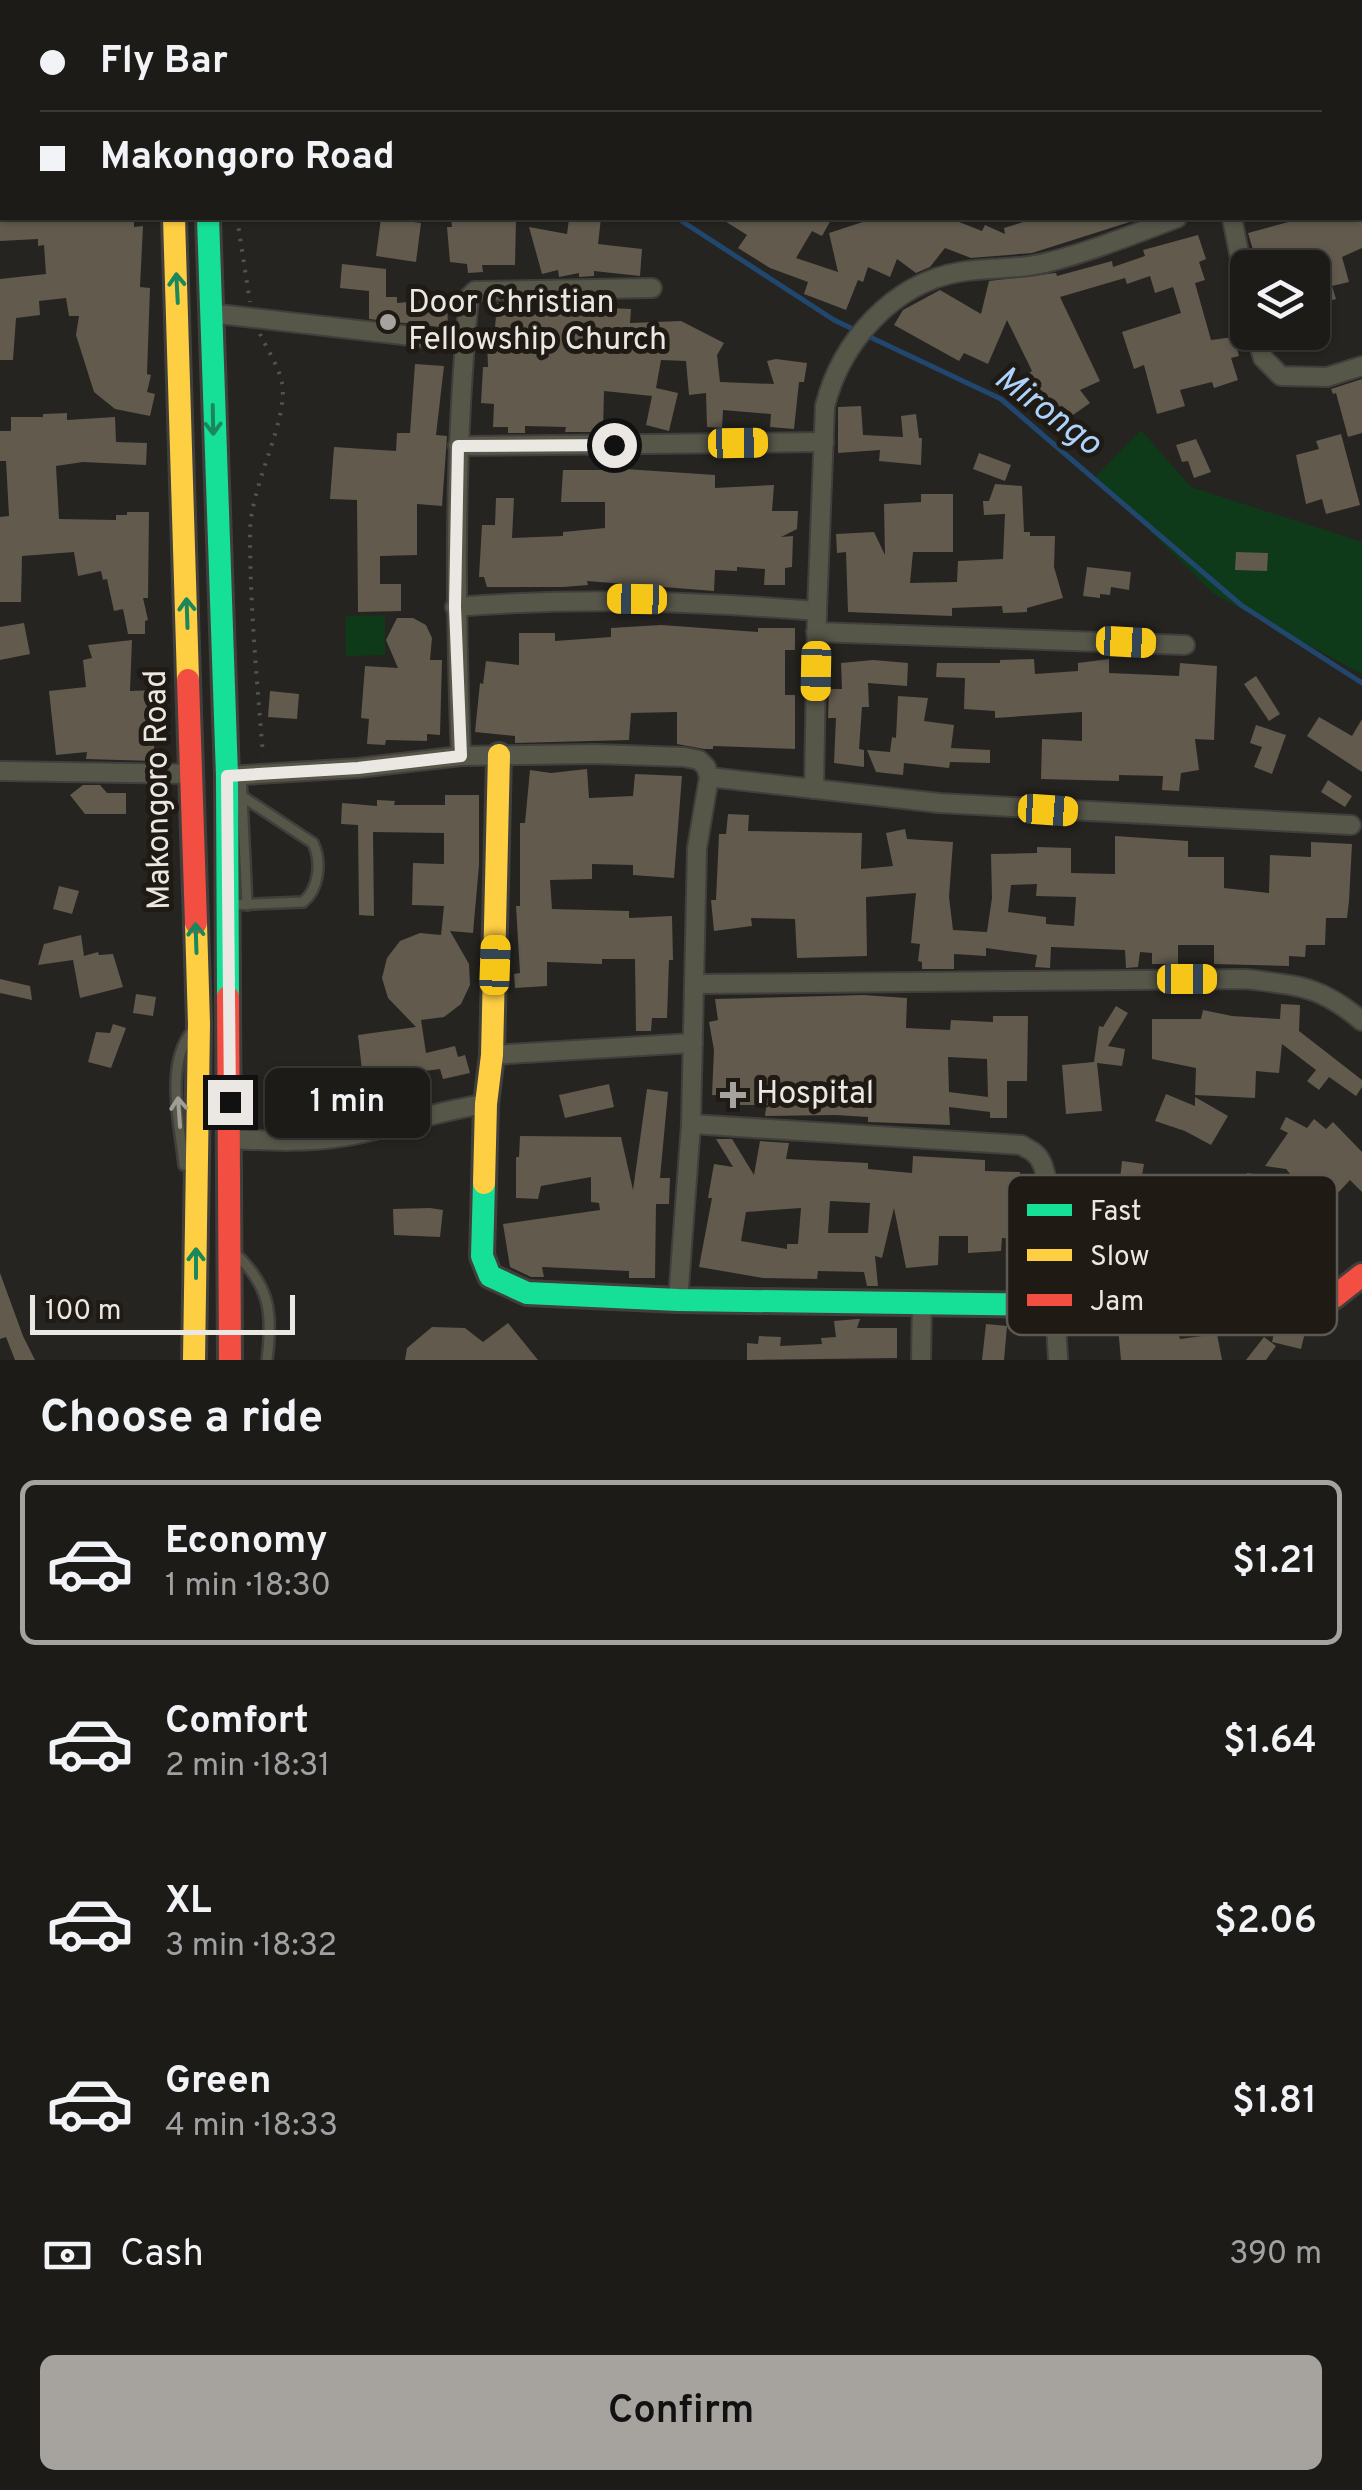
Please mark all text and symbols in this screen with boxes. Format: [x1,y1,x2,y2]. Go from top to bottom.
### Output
text: Fly Bar [100,38,228,87]
text: Makongoro Road [100,134,395,183]
map controls [1230,250,1330,350]
button: layers [1230,250,1330,350]
one-way arrow [167,272,186,304]
place label: Door Christian Fellowship Church [408,284,667,361]
marker: Door Christian Fellowship Church [377,311,399,333]
water label: Mirongo [985,357,1110,467]
one-way arrow [203,403,222,435]
route start [592,423,637,468]
car [708,427,768,459]
car [607,583,667,615]
one-way arrow [178,597,197,629]
car [1095,625,1157,659]
car [800,641,832,701]
street label: Makongoro Road [137,669,181,911]
car [1017,793,1079,827]
one-way arrow [186,922,205,954]
car [479,934,511,996]
car [1157,964,1217,994]
callout: 1 min [265,1067,430,1137]
place label: Hospital [756,1075,874,1115]
route end [208,1080,253,1125]
marker: Hospital [720,1082,746,1108]
text: 1 min [310,1083,385,1123]
one-way arrow [169,1097,188,1129]
legend [1007,1175,1337,1335]
text: Fast [1090,1195,1142,1231]
text: Slow [1090,1240,1149,1276]
one-way arrow [186,1247,206,1280]
text: Jam [1090,1285,1144,1321]
scale bar [30,1290,295,1334]
text: 100 m [45,1294,121,1330]
text: Choose a ride [40,1391,323,1448]
icon: car [45,1518,135,1608]
text: Economy [165,1518,327,1567]
text: $1.21 [1232,1538,1317,1587]
text: 1 min · 18:30 [165,1567,331,1607]
icon: car [45,1698,135,1788]
text: Comfort [165,1698,309,1747]
text: $1.64 [1223,1718,1317,1767]
text: 2 min · 18:31 [165,1747,330,1787]
icon: car [45,1878,135,1968]
text: XL [165,1878,212,1927]
text: $2.06 [1214,1898,1317,1947]
text: 3 min · 18:32 [165,1927,337,1967]
icon: car [45,2058,135,2148]
text: Green [165,2058,271,2107]
text: $1.81 [1232,2078,1317,2127]
text: 4 min · 18:33 [165,2107,338,2147]
icon: cash [40,2228,95,2283]
text: Cash [120,2231,204,2280]
text: 390 m [1229,2235,1322,2275]
button: Confirm [40,2355,1322,2470]

